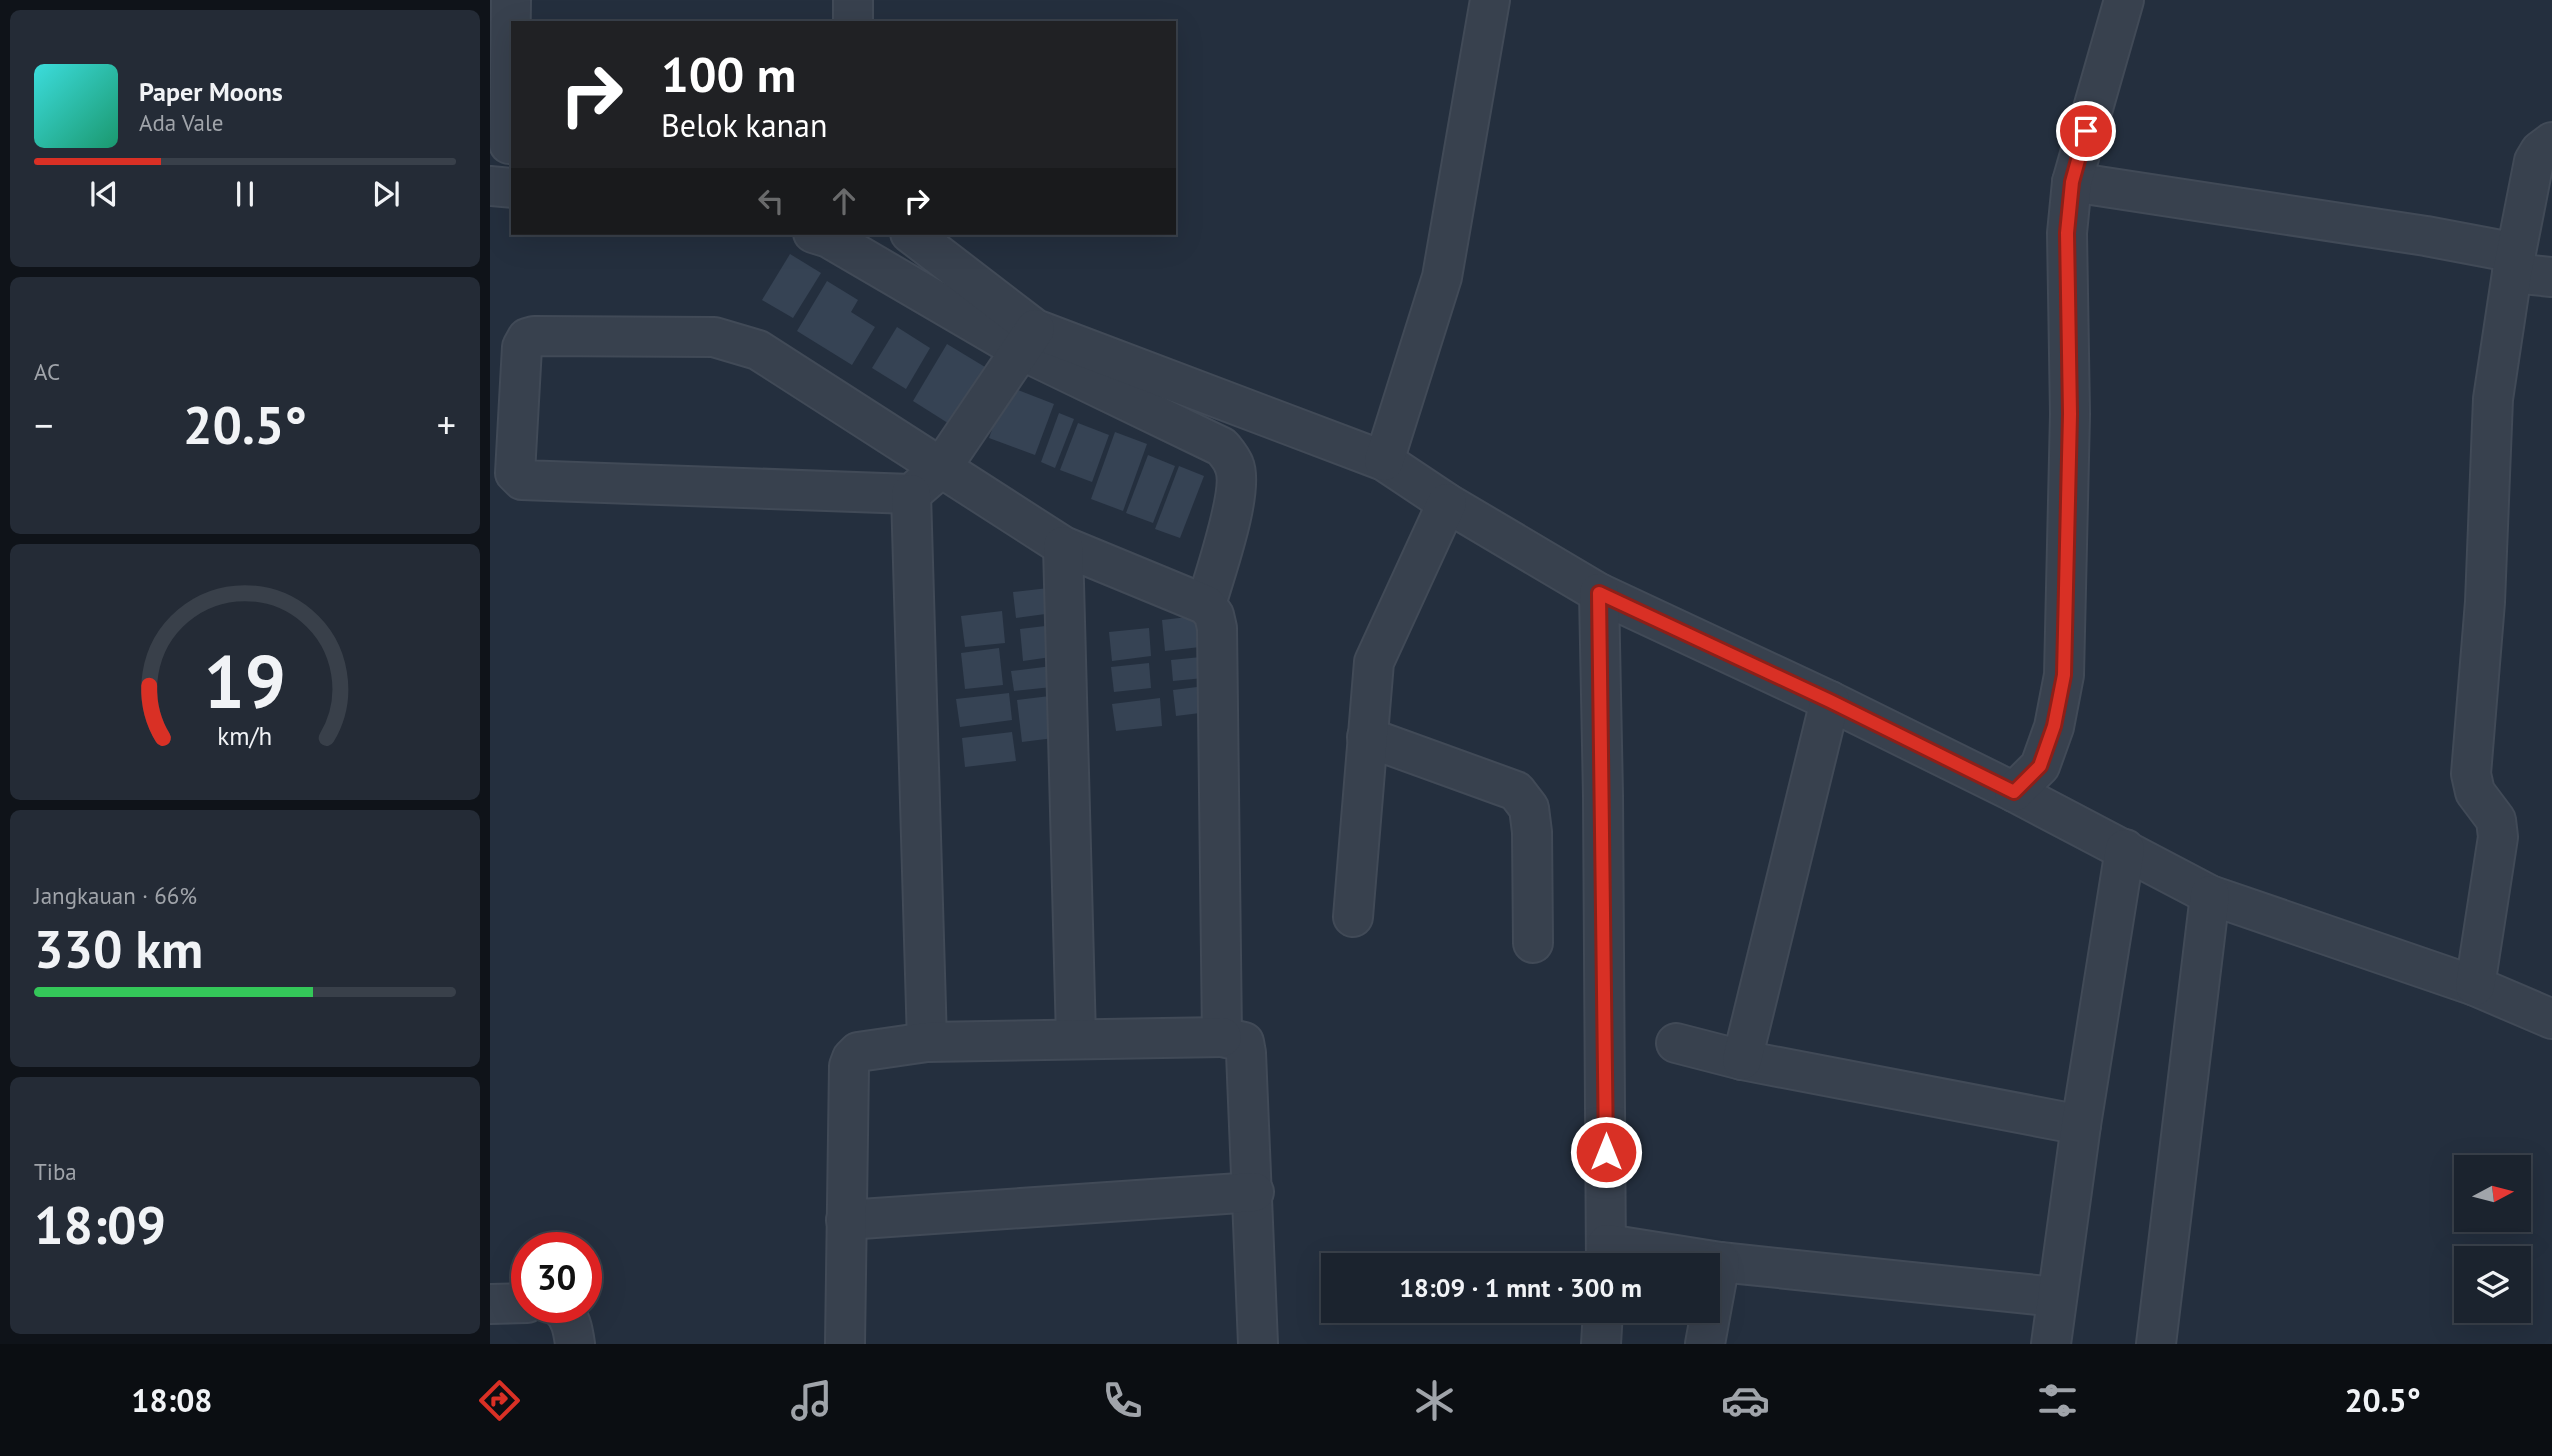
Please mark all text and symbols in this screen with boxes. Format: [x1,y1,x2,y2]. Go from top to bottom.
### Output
text: 100 m [661,42,796,106]
icon: right [546,49,637,140]
text: Paper Moons [139,75,283,108]
pin [2056,101,2116,161]
text: Belok kanan [661,104,827,146]
text: Ada Vale [139,108,223,137]
icon: arrive [2067,112,2105,150]
icon: previous [85,175,123,213]
icon: pause [226,175,264,213]
icon: next [367,175,405,213]
icon: left [752,182,790,220]
icon: ahead [825,182,863,220]
icon: right [898,182,936,220]
text: AC [34,357,60,386]
text: 20.5° [183,391,307,458]
text: − [34,400,53,449]
text: + [437,400,456,449]
text: 19 [204,634,286,728]
text: km/h [218,720,272,752]
text: Jangkauan · 66% [34,881,197,910]
text: 330 km [34,915,203,982]
position arrow [1569,1115,1643,1189]
north arrow [2454,1155,2530,1232]
map controls [2454,1155,2531,1323]
text: Tiba [34,1157,77,1186]
text: 18:09 [34,1191,166,1258]
speed limit sign: 30 [511,1232,602,1323]
button: layers [2454,1246,2531,1323]
text: 18:09 · 1 mnt · 300 m [1399,1271,1642,1304]
icon: directions [475,1376,524,1425]
icon: music [787,1376,836,1425]
icon: phone [1098,1376,1147,1425]
icon: climate [1410,1376,1459,1425]
icon: car [1721,1376,1770,1425]
icon: filters [2033,1376,2082,1425]
text: 18:08 [131,1379,212,1421]
text: 20.5° [2344,1379,2421,1421]

